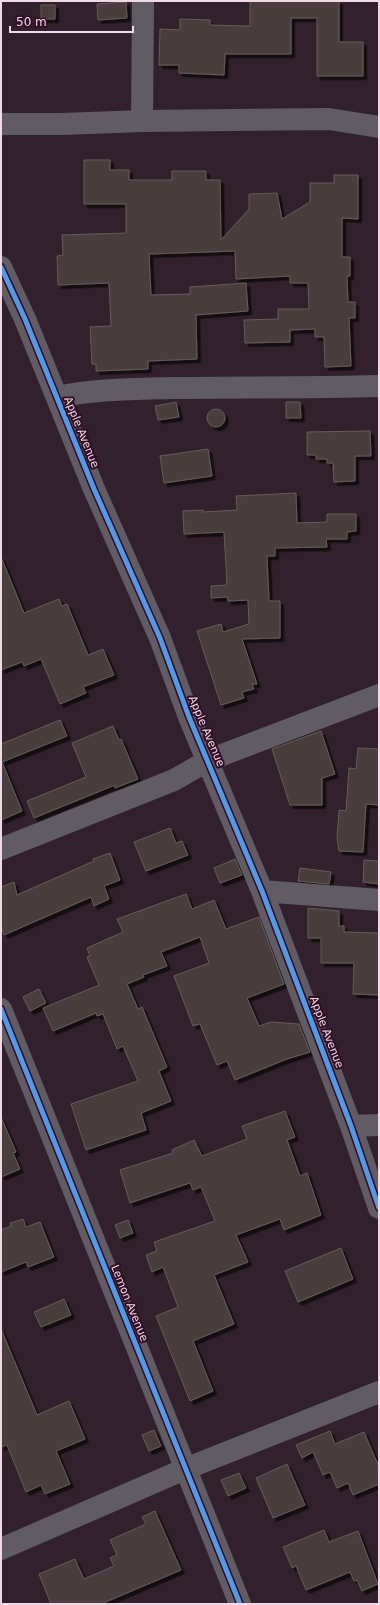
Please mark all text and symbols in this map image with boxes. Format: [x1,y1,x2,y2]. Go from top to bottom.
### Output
scale bar [10,8,133,34]
text: 50 m [16,15,47,29]
street label: Apple Avenue [61,395,102,470]
street label: Apple Avenue [186,694,227,769]
street label: Apple Avenue [307,995,346,1070]
street label: Lemon Avenue [108,1263,151,1344]

